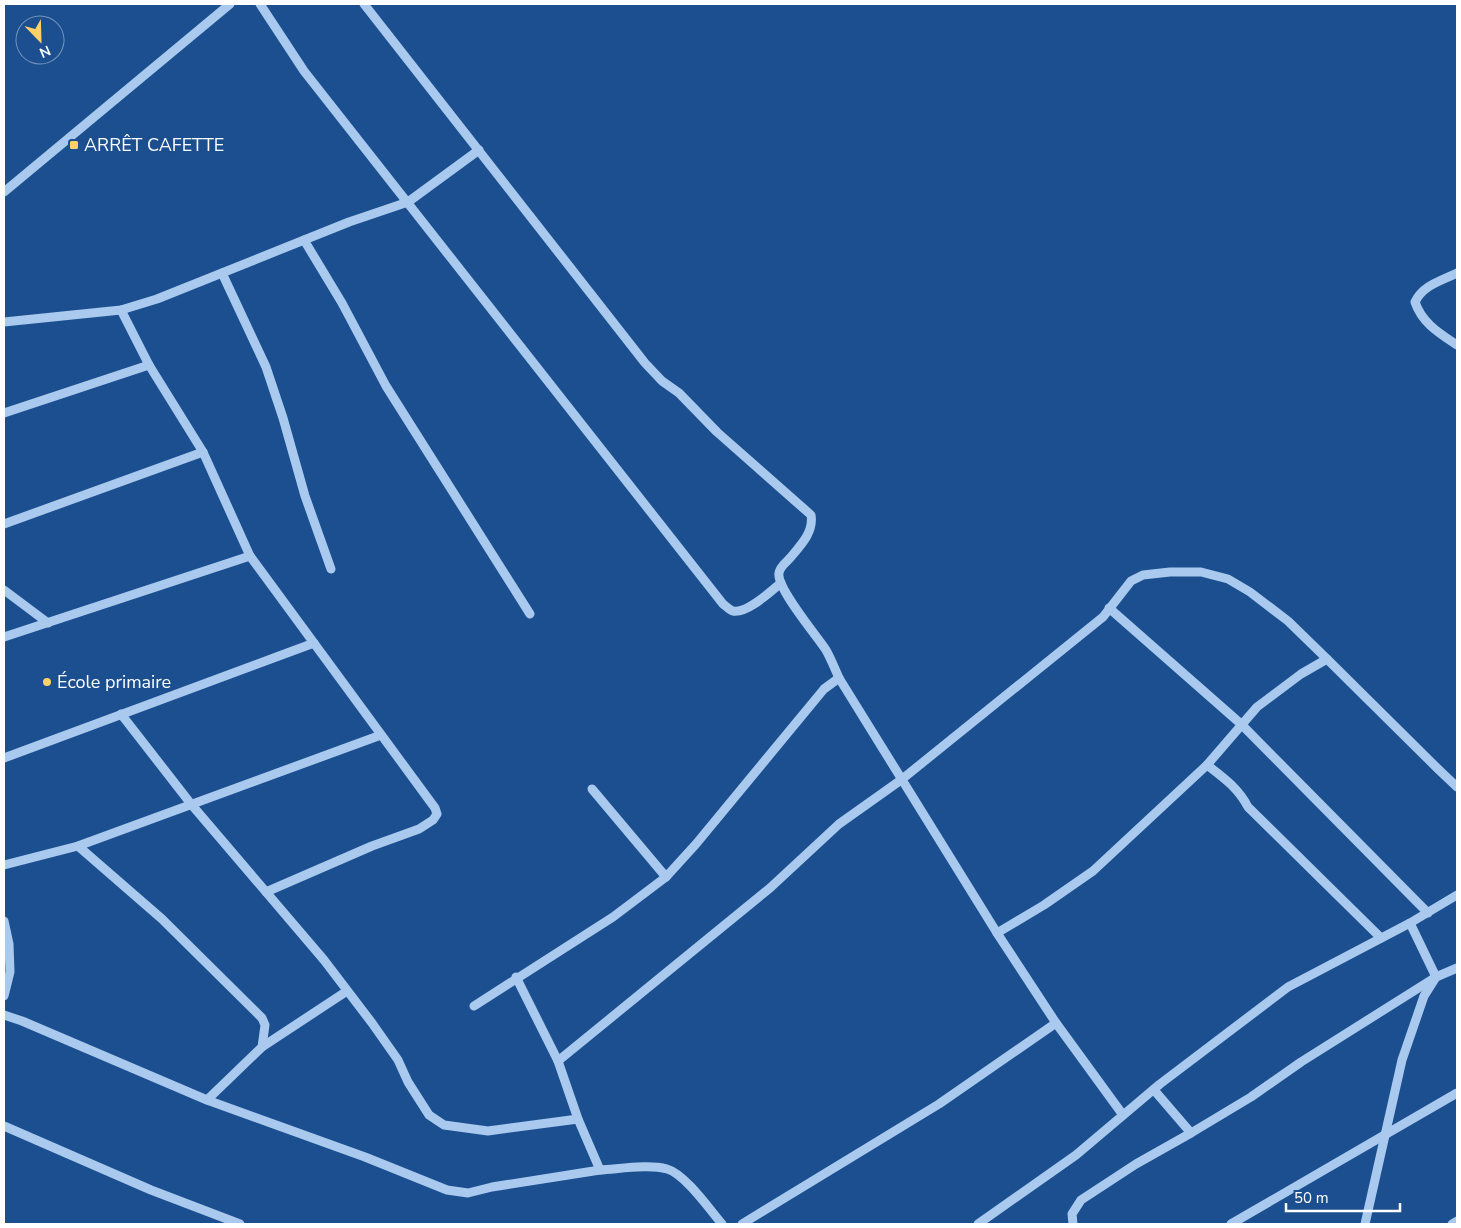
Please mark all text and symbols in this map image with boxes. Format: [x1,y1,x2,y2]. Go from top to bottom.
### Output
north arrow [15,15,65,65]
text: N [36,41,53,62]
place label: ARRÊT CAFETTE [84,133,224,157]
marker: ARRÊT CAFETTE [68,139,80,151]
place label: École primaire [57,670,171,694]
marker: École primaire [41,676,53,688]
scale bar [1286,1180,1400,1212]
text: 50 m [1294,1188,1329,1208]

